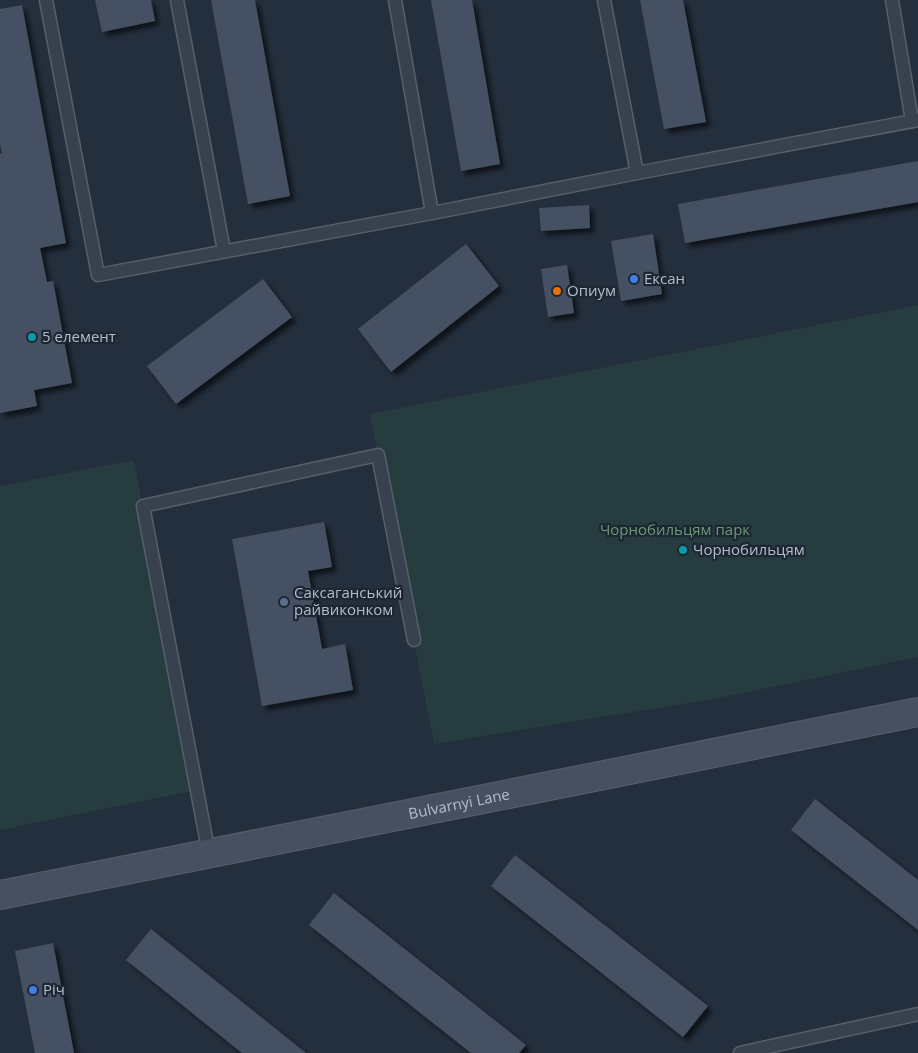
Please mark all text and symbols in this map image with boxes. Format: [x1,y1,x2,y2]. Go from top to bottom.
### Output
place label: Ексан [644,268,685,288]
marker: Ексан [628,273,640,285]
place label: Опиум [567,280,616,300]
marker: Опиум [551,285,563,297]
place label: 5 елемент [42,326,116,346]
marker: 5 елемент [26,331,38,343]
park label: Чорнобильцям парк [600,519,750,539]
place label: Чорнобильцям [693,539,805,559]
marker: Чорнобильцям [677,544,689,556]
place label: Саксаганський райвиконком [294,582,402,619]
marker: Саксаганський райвиконком [278,596,290,608]
street label: Bulvarnyi Lane [406,783,511,823]
place label: Річ [43,979,65,999]
marker: Річ [27,984,39,996]

